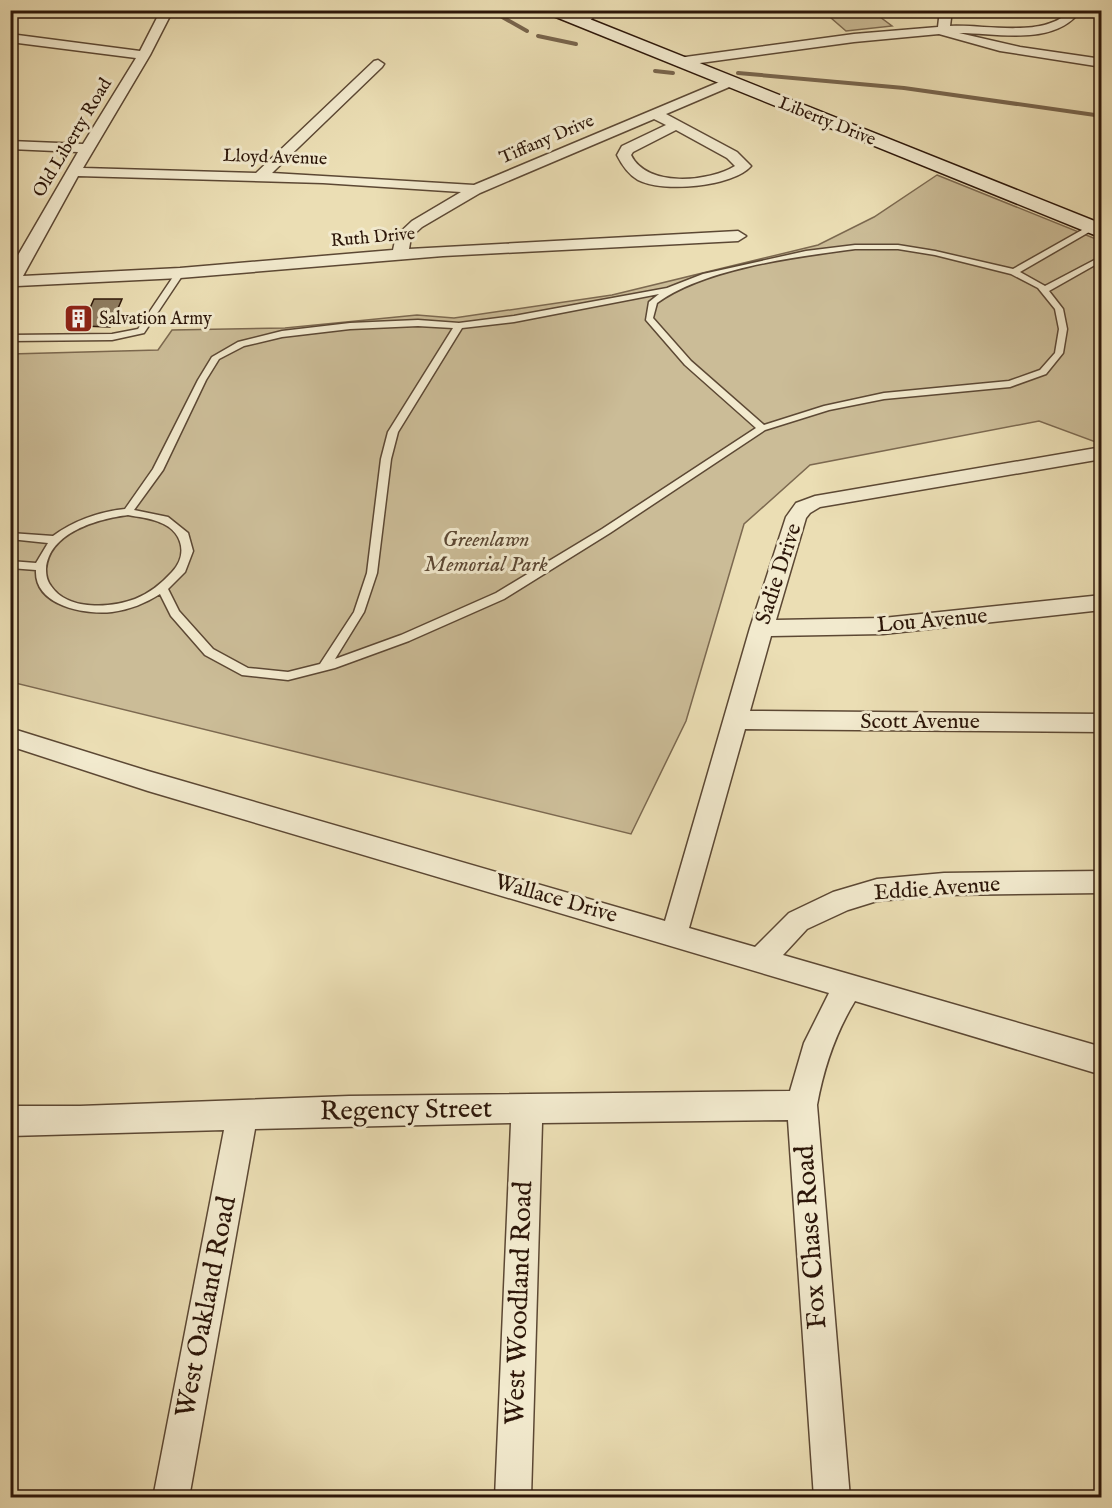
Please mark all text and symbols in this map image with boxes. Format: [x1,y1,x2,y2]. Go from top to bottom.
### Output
street label: Old Liberty Road [28,74,118,202]
street label: Liberty Drive [775,92,879,152]
street label: Tiffany Drive [496,110,598,170]
street label: Lloyd Avenue [223,145,327,171]
street label: Ruth Drive [330,223,416,253]
building icon: Salvation Army [62,303,94,335]
place label: Salvation Army [99,308,212,331]
street label: Sadie Drive [750,520,808,628]
park label: Greenlawn Memorial Park [424,526,548,579]
street label: Lou Avenue [875,602,989,640]
street label: Scott Avenue [860,708,980,736]
street label: Wallace Drive [491,868,621,930]
street label: Eddie Avenue [873,871,1001,907]
street label: Regency Street [320,1093,492,1129]
street label: Fox Chase Road [789,1143,835,1330]
street label: West Woodland Road [499,1180,541,1426]
street label: West Oakland Road [169,1193,245,1421]

